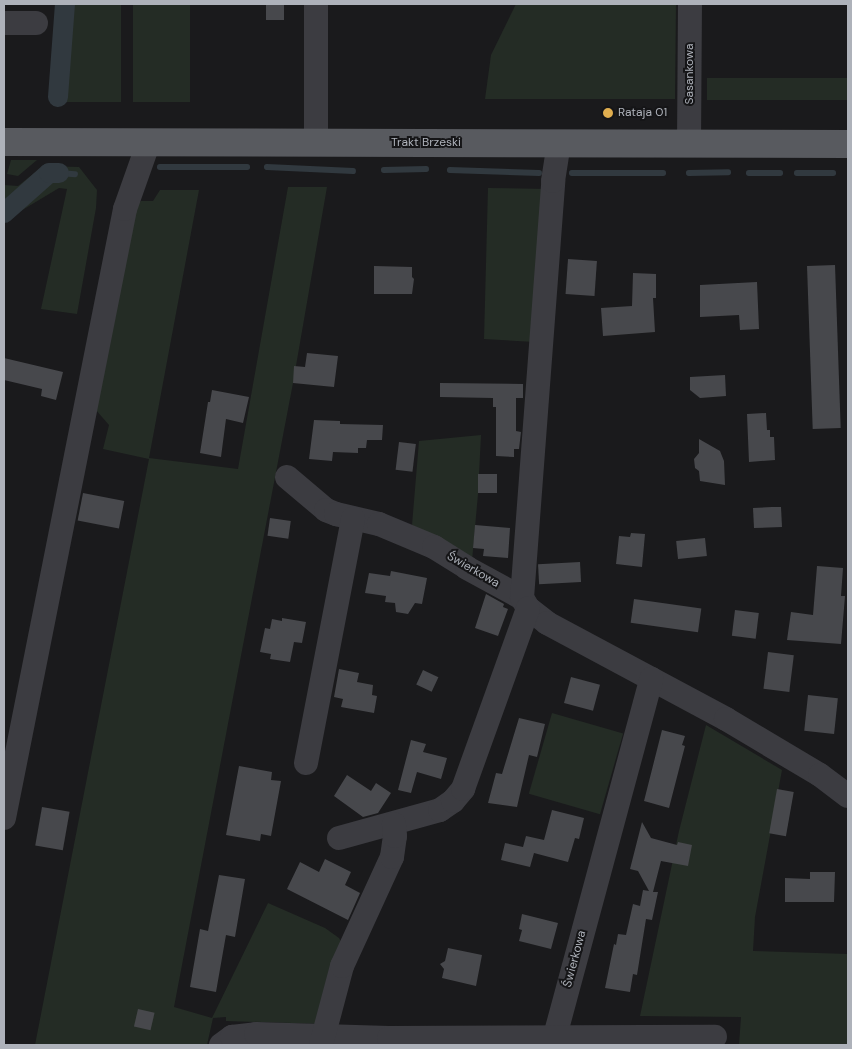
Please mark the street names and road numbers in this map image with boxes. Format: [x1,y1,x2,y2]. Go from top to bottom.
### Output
street label: Sasankowa [683,44,697,104]
street label: Trakt Brzeski [391,136,461,150]
street label: Świerkowa [444,549,502,591]
street label: Świerkowa [561,929,589,989]

